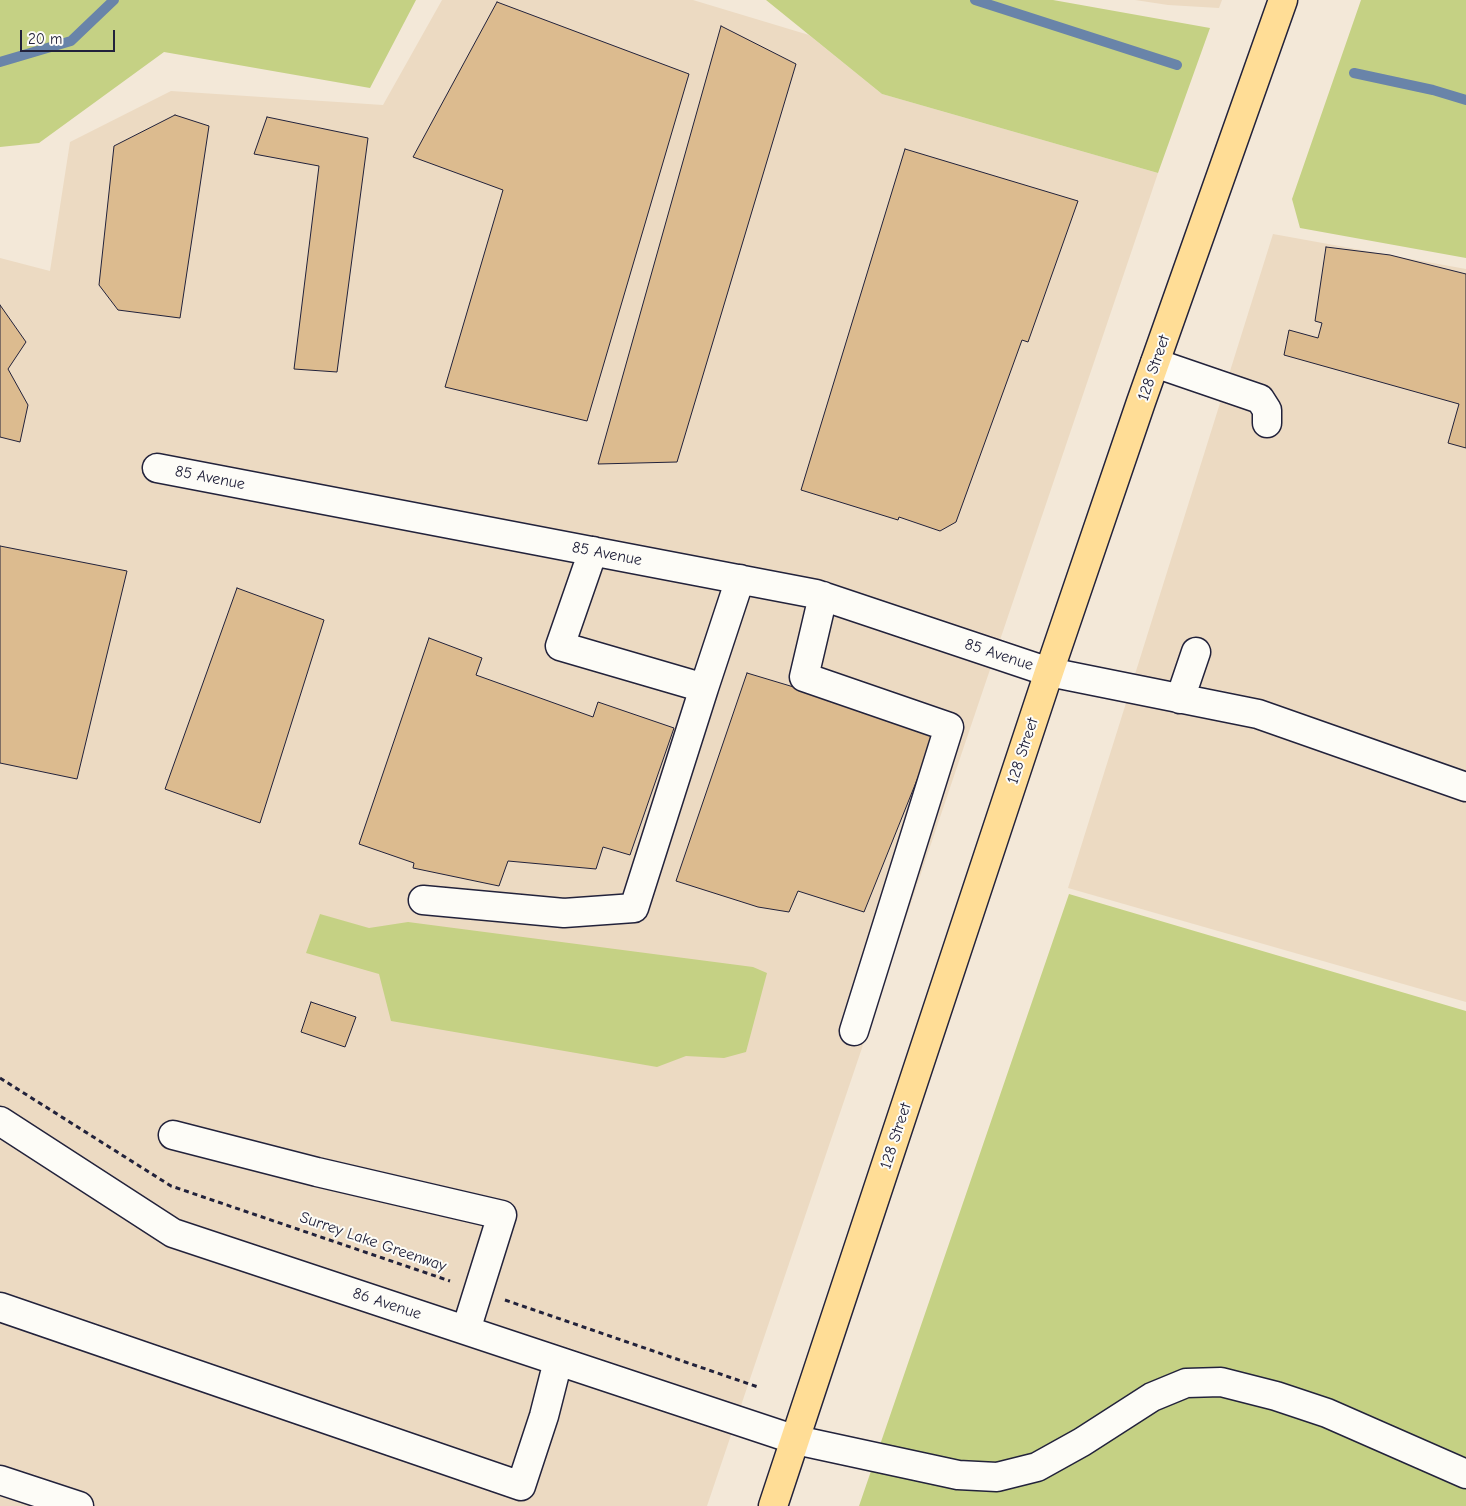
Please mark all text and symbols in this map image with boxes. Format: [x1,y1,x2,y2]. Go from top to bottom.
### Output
scale bar [22,20,118,52]
text: 20 m [28,30,62,48]
street label: 128 Street [1134,333,1174,403]
street label: 85 Avenue [173,462,247,494]
street label: 85 Avenue [570,538,644,570]
street label: 85 Avenue [962,635,1036,675]
street label: 128 Street [1003,716,1043,786]
street label: 128 Street [876,1101,916,1171]
street label: Surrey Lake Greenway [297,1208,449,1276]
street label: 86 Avenue [350,1284,424,1324]

